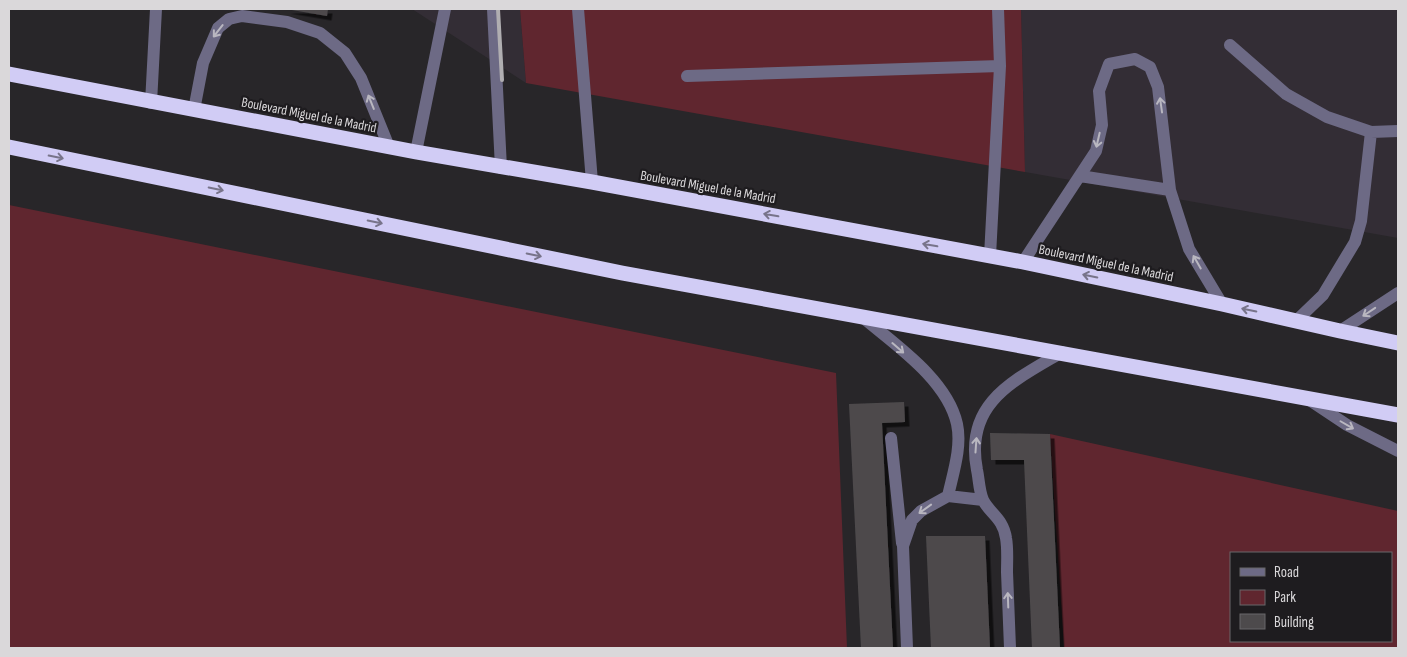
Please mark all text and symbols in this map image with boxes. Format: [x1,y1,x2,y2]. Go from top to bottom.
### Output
one-way arrow [212,24,223,37]
street label: Boulevard Miguel de la Madrid [240,94,378,136]
one-way arrow [365,95,375,110]
one-way arrow [1156,98,1166,114]
one-way arrow [1093,132,1102,148]
one-way arrow [48,153,64,162]
street label: Boulevard Miguel de la Madrid [639,167,777,207]
one-way arrow [207,185,223,195]
one-way arrow [763,210,779,219]
one-way arrow [366,218,382,227]
one-way arrow [923,239,939,249]
street label: Boulevard Miguel de la Madrid [1037,240,1175,286]
one-way arrow [526,251,542,260]
one-way arrow [1192,255,1202,270]
one-way arrow [1082,271,1098,280]
one-way arrow [1241,305,1257,314]
one-way arrow [1362,307,1376,317]
one-way arrow [891,342,904,353]
one-way arrow [1339,420,1353,430]
one-way arrow [971,437,980,453]
one-way arrow [918,504,932,514]
legend [1230,552,1392,642]
text: Road [1274,563,1299,582]
text: Park [1274,588,1296,607]
one-way arrow [1003,592,1013,608]
text: Building [1274,613,1314,632]

